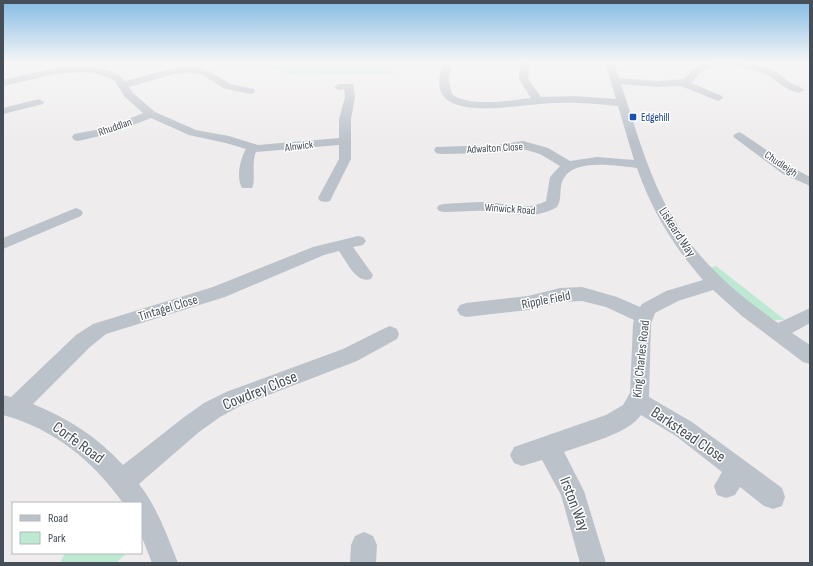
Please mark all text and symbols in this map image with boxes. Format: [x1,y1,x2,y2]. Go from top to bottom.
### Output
place label: Edgehill [641,111,670,124]
marker: Edgehill [628,112,638,122]
street label: Rhuddlan [97,115,134,139]
street label: Alnwick [283,138,315,154]
street label: Adwalton Close [466,140,523,156]
street label: Chudleigh [762,148,800,180]
street label: Winwick Road [484,201,536,217]
street label: Liskeard Way [655,204,699,260]
street label: Ripple Field [520,287,572,313]
street label: Tintagel Close [136,291,200,325]
street label: King Charles Road [629,319,653,399]
street label: Cowdrey Close [220,367,300,415]
street label: Barkstead Close [647,403,729,467]
street label: Corfe Road [49,418,107,468]
street label: Irston Way [555,474,593,534]
legend [12,502,142,554]
text: Road [48,511,68,526]
text: Park [48,531,66,546]

